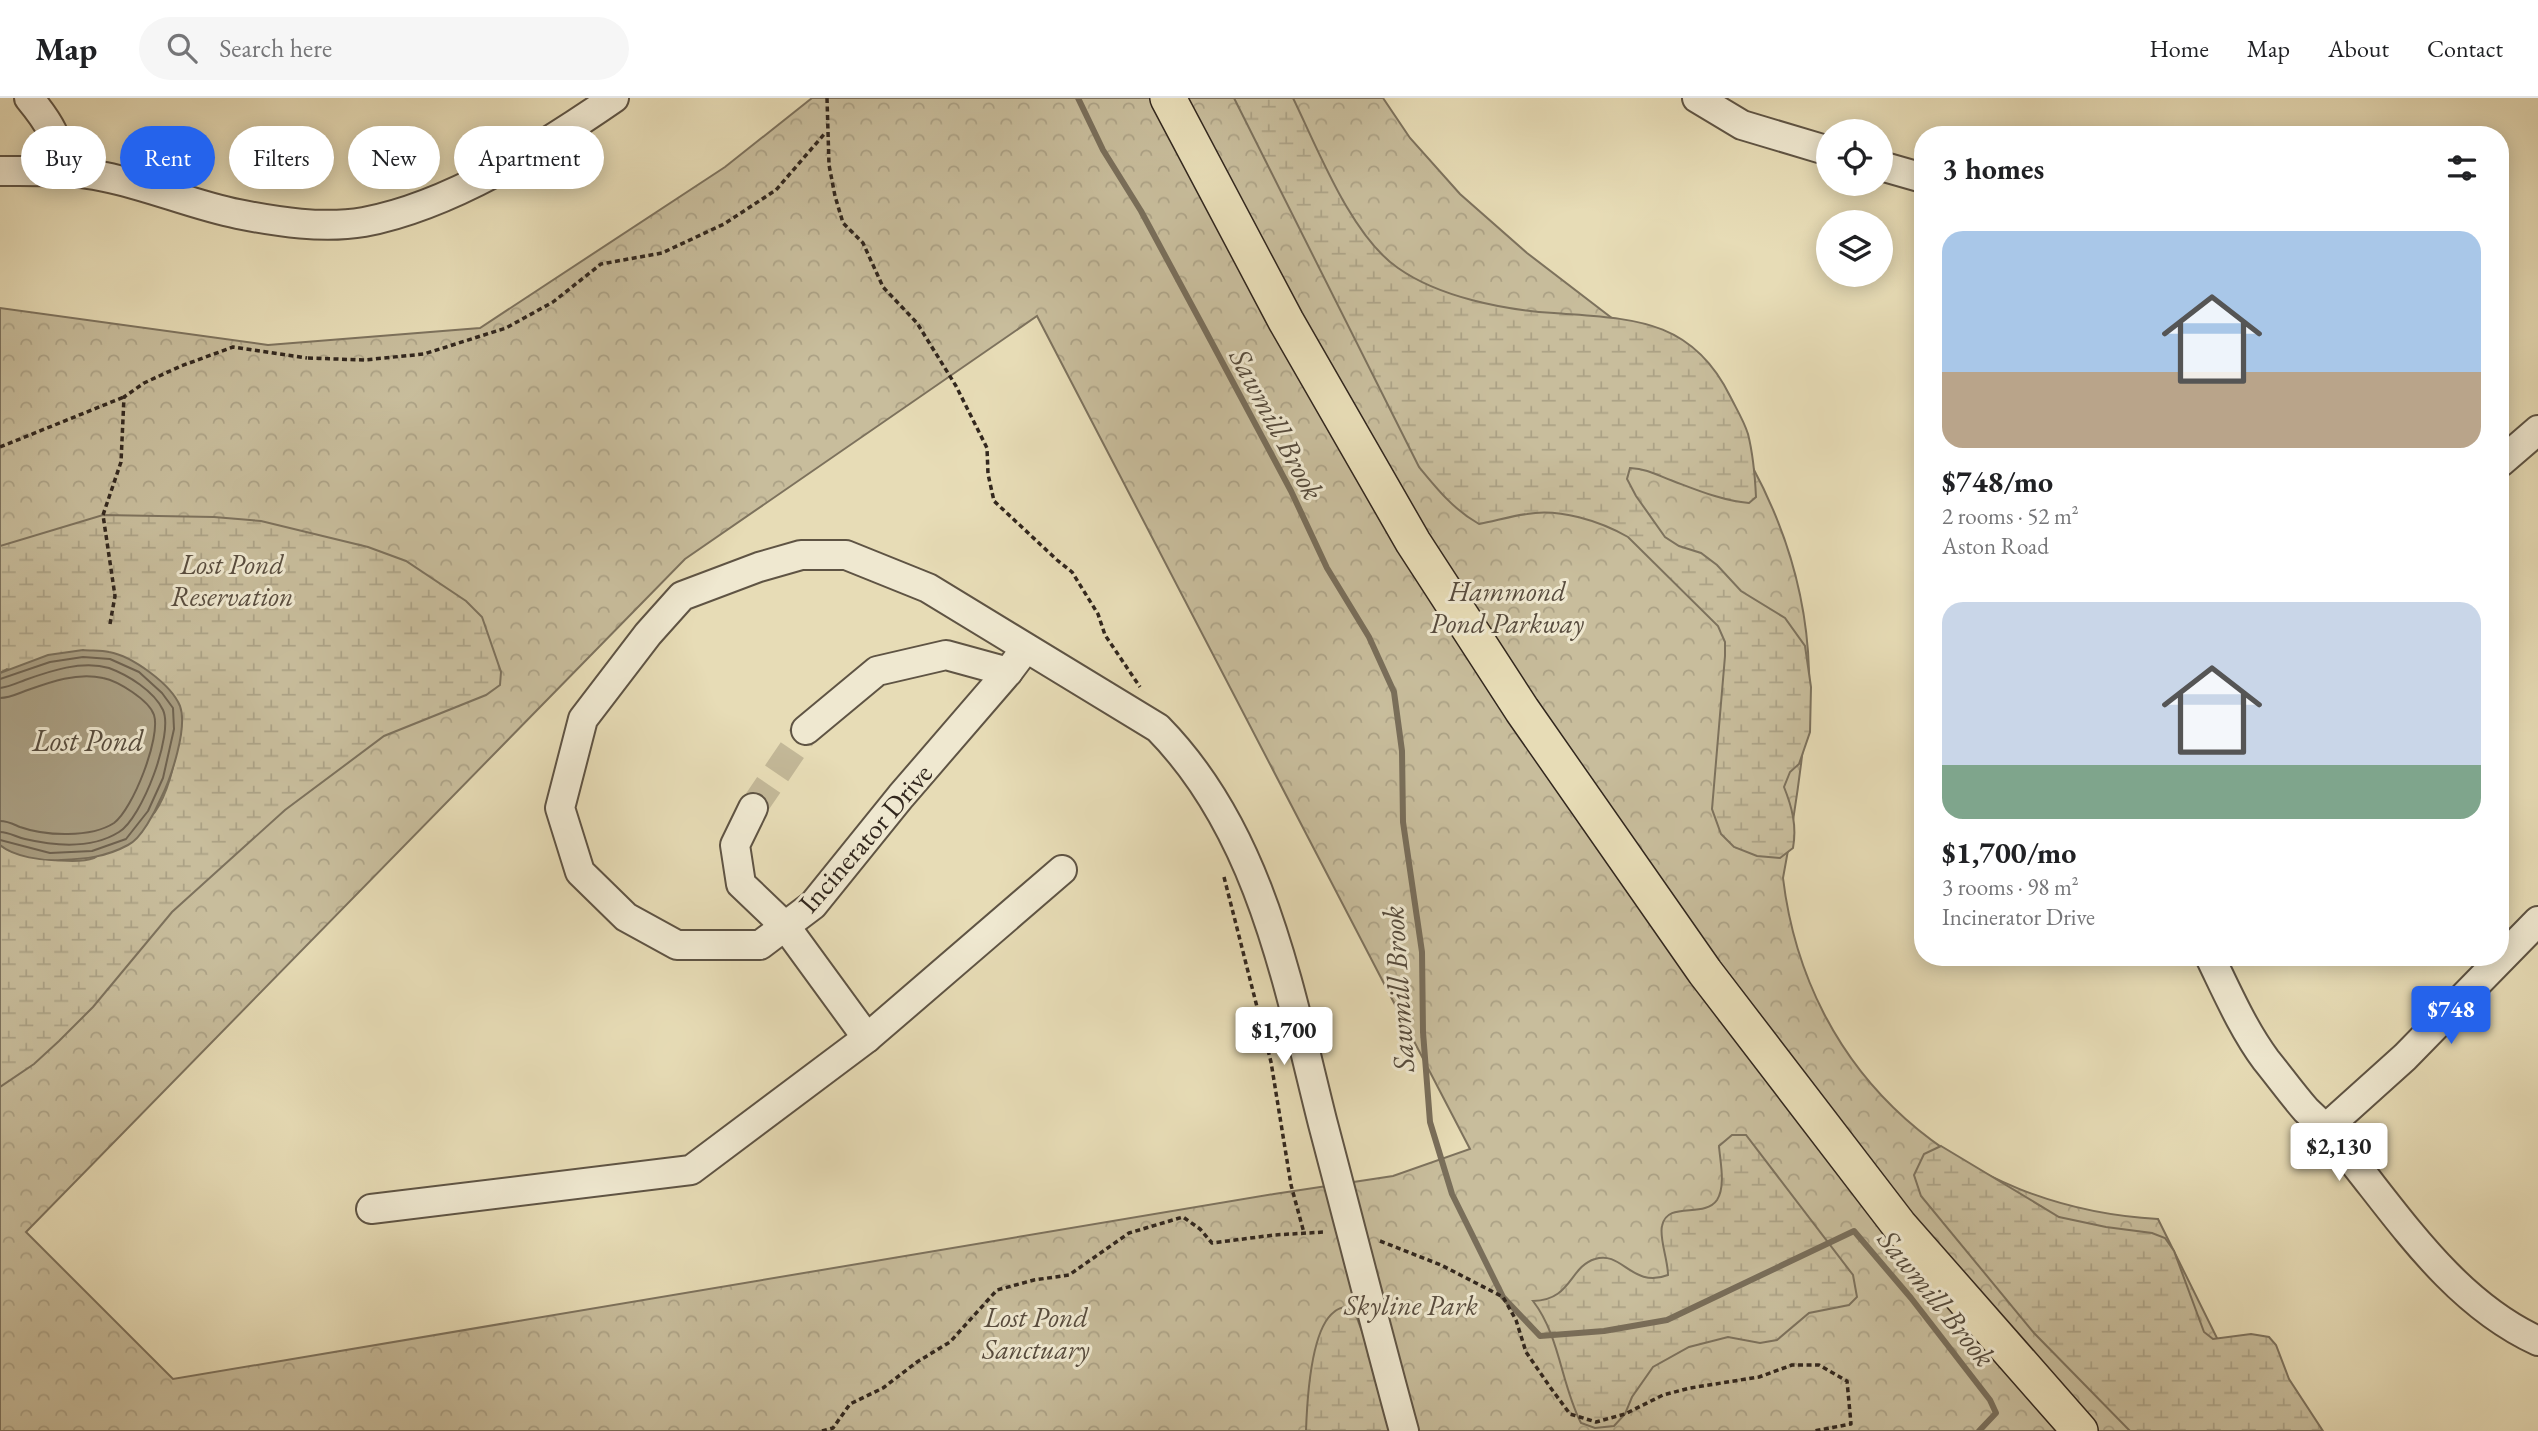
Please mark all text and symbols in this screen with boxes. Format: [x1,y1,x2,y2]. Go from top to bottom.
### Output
search box [139,17,629,80]
text: Map [35,27,97,70]
icon: search [163,29,201,67]
text: Search here [219,31,332,65]
text: Home [2149,33,2209,64]
text: Map [2247,33,2290,64]
text: About [2328,33,2389,64]
text: Contact [2427,33,2503,64]
map controls [1816,119,1893,287]
button: locate [1816,119,1893,196]
chip: Buy [21,126,106,189]
chip: Rent [120,126,215,189]
chip: Filters [229,126,334,189]
chip: New [348,126,440,189]
chip: Apartment [454,126,604,189]
text: 3 homes [1942,149,2044,188]
icon: filters [2443,149,2481,187]
button: layers [1816,210,1893,287]
icon: home [2149,276,2275,402]
water label: Sawmill Brook [1220,341,1333,507]
text: $748/mo [1942,462,2053,501]
text: 2 rooms · 52 m² [1942,501,2079,531]
text: Aston Road [1942,531,2049,561]
park label: Lost Pond Reservation [170,546,294,614]
park label: Hammond Pond Parkway [1430,573,1585,641]
icon: home [2149,647,2275,773]
water label: Lost Pond [31,721,144,760]
street label: Incinerator Drive [790,756,940,920]
text: $1,700/mo [1942,833,2076,872]
text: 3 rooms · 98 m² [1942,872,2079,902]
text: Incinerator Drive [1942,902,2095,932]
water label: Sawmill Brook [1373,904,1423,1074]
pin: $748 [2410,986,2492,1046]
text: $748 [2427,994,2475,1024]
pin: $1,700 [1227,1007,1341,1067]
text: $1,700 [1252,1015,1316,1045]
pin: $2,130 [2282,1124,2396,1183]
text: $2,130 [2307,1131,2371,1161]
water label: Sawmill Brook [1869,1220,2005,1375]
park label: Skyline Park [1343,1287,1478,1323]
park label: Lost Pond Sanctuary [981,1299,1090,1367]

